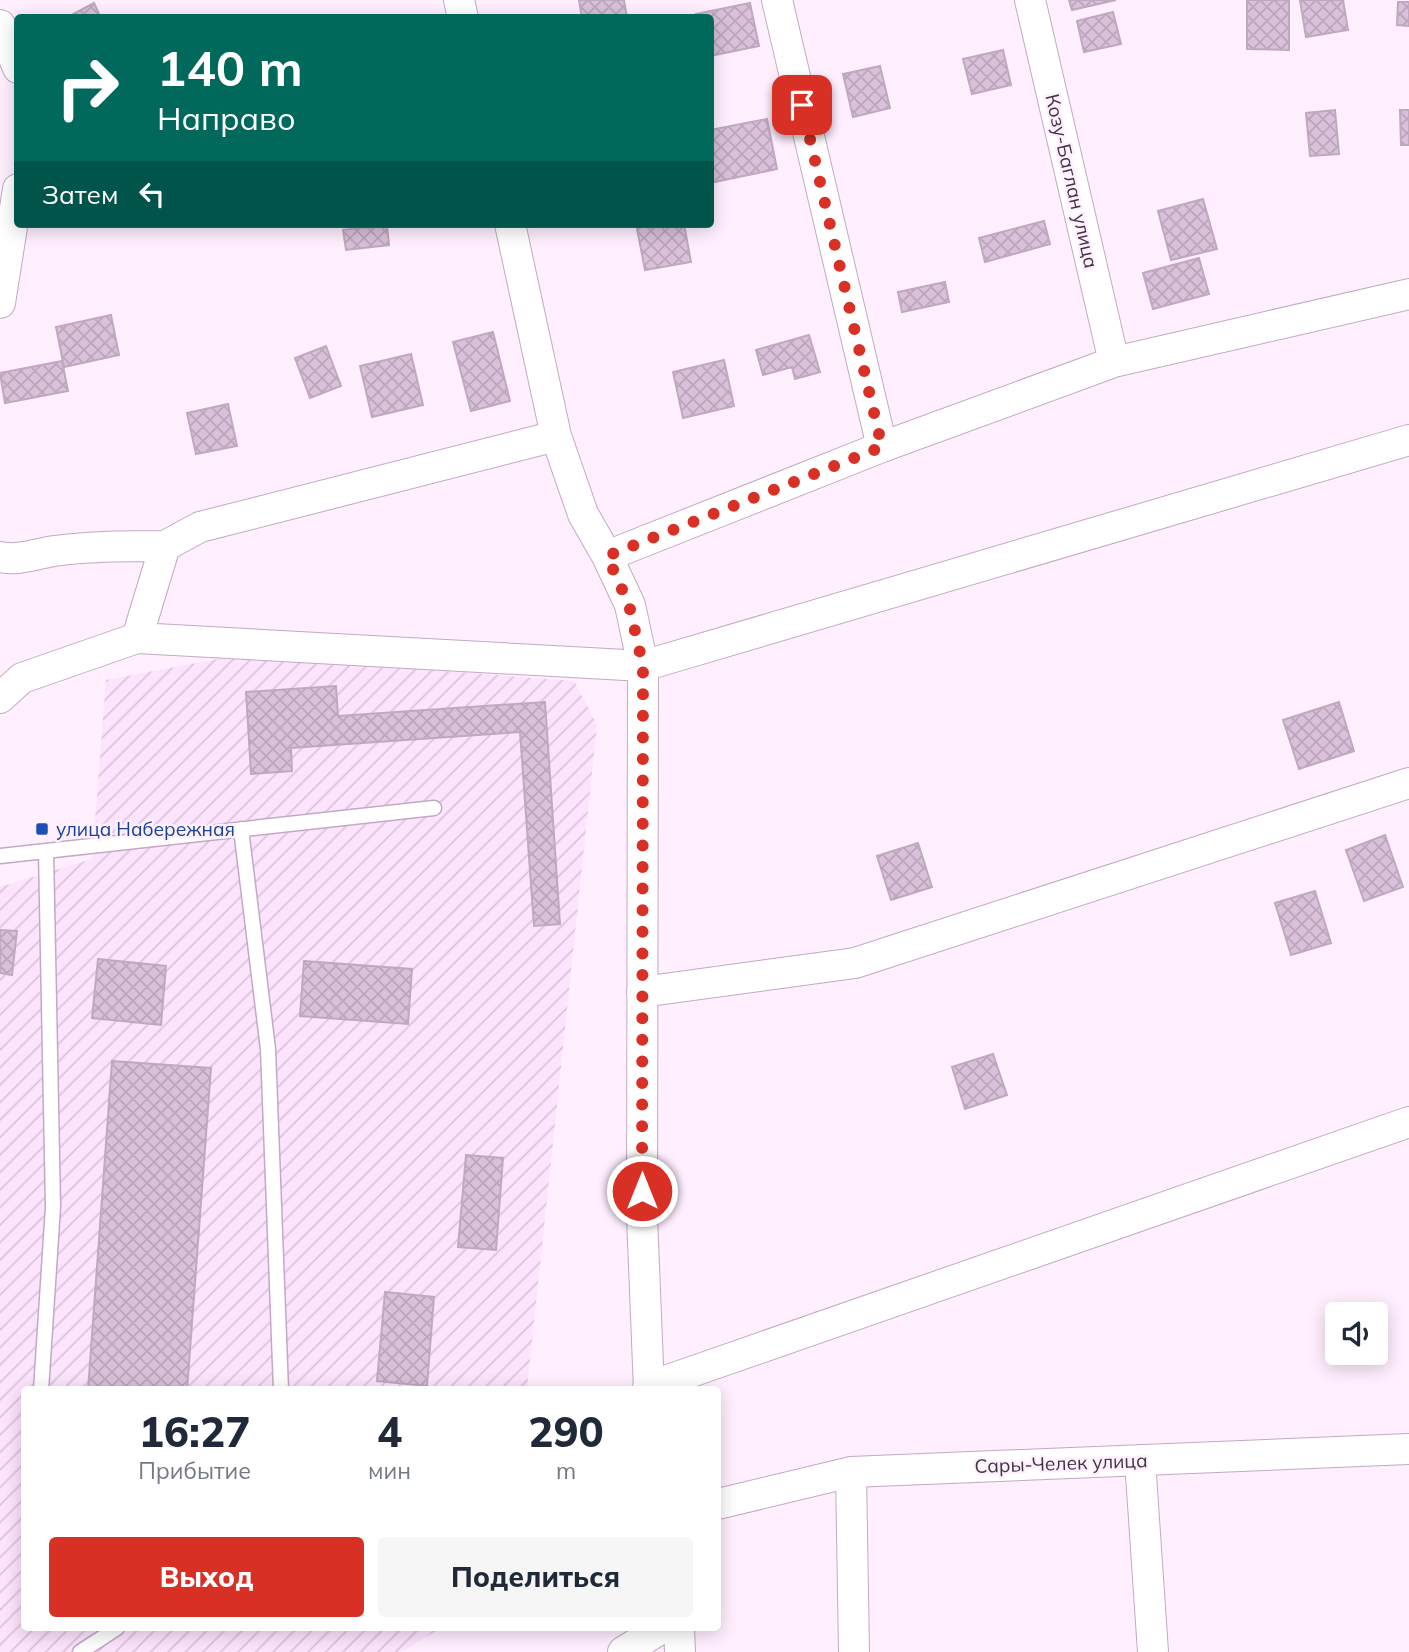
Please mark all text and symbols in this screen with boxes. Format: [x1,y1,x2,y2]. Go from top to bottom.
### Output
text: 140 m [157,37,303,98]
icon: right [42,42,133,133]
pin [772,75,832,135]
icon: arrive [783,86,821,124]
street label: Козу-Баглан улица [1040,92,1104,270]
text: Направо [157,98,296,138]
icon: left [133,175,171,213]
text: Затем [42,178,119,211]
place label: улица Набережная [56,817,235,841]
marker: улица Набережная [34,821,50,837]
position arrow [605,1154,679,1228]
map controls [1325,1302,1388,1365]
button: sound [1325,1302,1388,1365]
text: 16:27 [139,1405,250,1458]
text: 4 [377,1405,402,1458]
text: 290 [528,1405,604,1458]
street label: Сары-Челек улица [974,1448,1148,1478]
text: Прибытие [138,1456,251,1485]
text: мин [368,1456,411,1485]
text: m [556,1456,576,1485]
button: Выход [49,1537,364,1617]
button: Поделиться [378,1537,693,1617]

